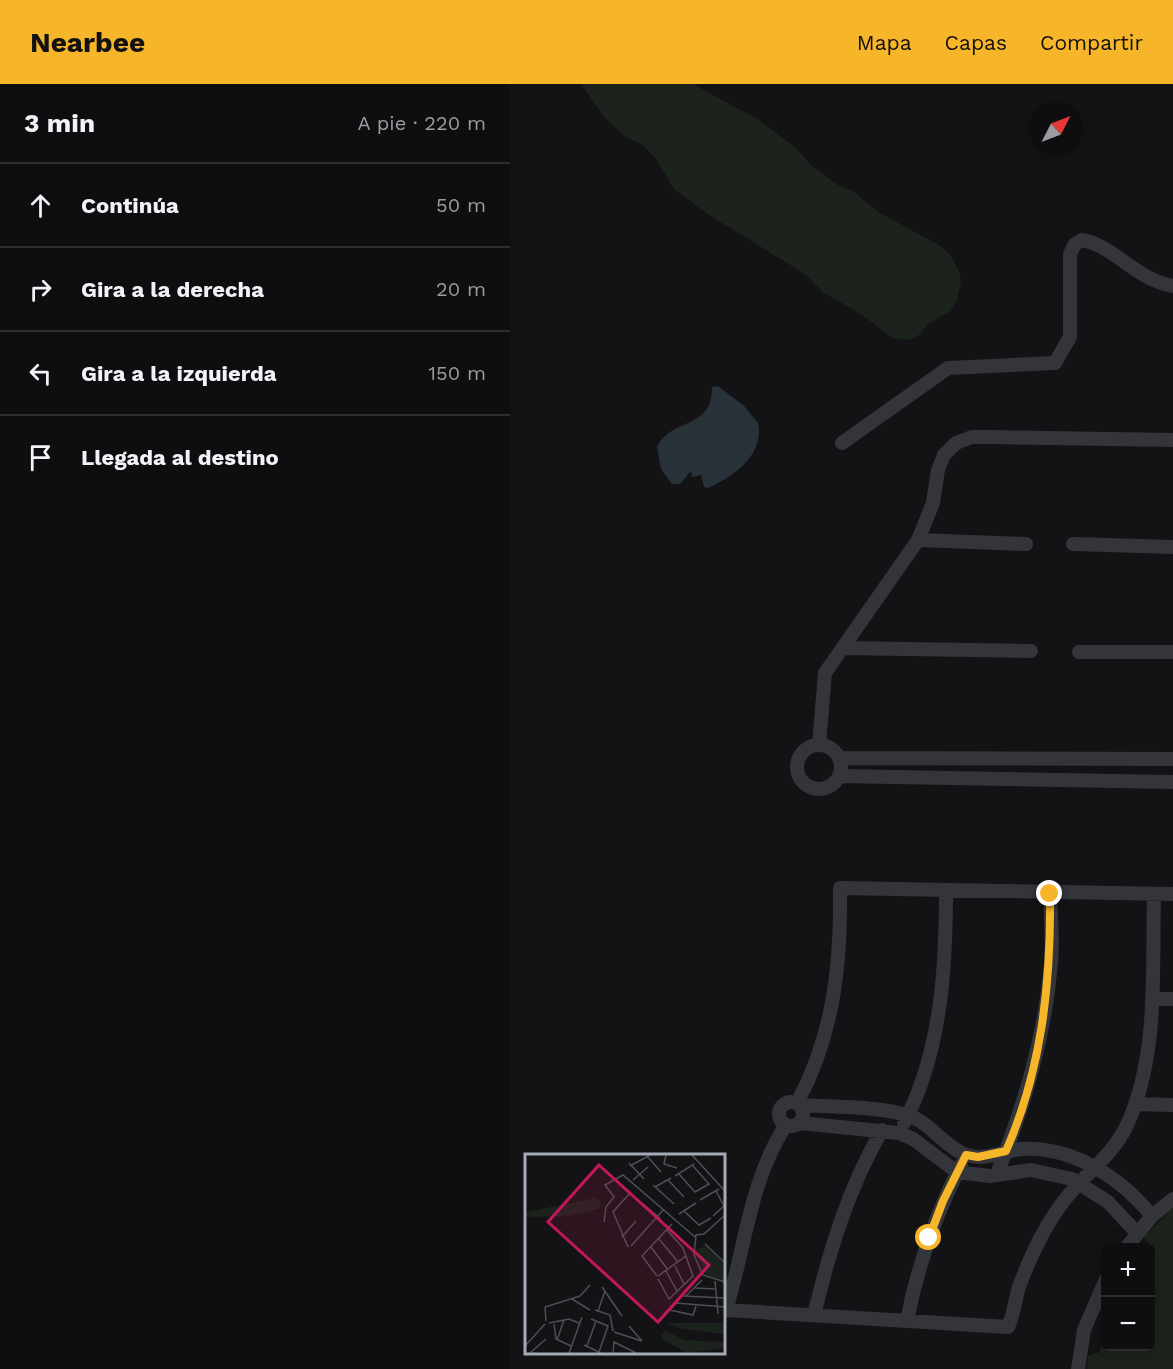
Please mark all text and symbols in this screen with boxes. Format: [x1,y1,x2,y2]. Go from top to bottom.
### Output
text: Nearbee [30,26,145,59]
text: Mapa [857,30,912,55]
text: Capas [945,30,1007,55]
text: Compartir [1040,30,1143,55]
north arrow [1029,102,1083,156]
text: 3 min [24,108,95,138]
text: A pie · 220 m [358,111,486,135]
icon: ahead [24,189,57,222]
text: Continúa [81,193,179,218]
text: 50 m [436,193,486,217]
icon: right [24,273,57,306]
text: Gira a la derecha [81,277,264,302]
text: 20 m [436,277,486,301]
icon: left [24,357,57,390]
text: Gira a la izquierda [81,361,277,386]
text: 150 m [428,361,486,385]
icon: arrive [24,441,57,474]
text: Llegada al destino [81,445,279,470]
route end [1036,880,1062,906]
inset map [525,1154,724,1354]
route start [915,1224,941,1250]
map controls [1101,1243,1155,1351]
button: + [1101,1243,1155,1297]
button: − [1101,1297,1155,1351]

